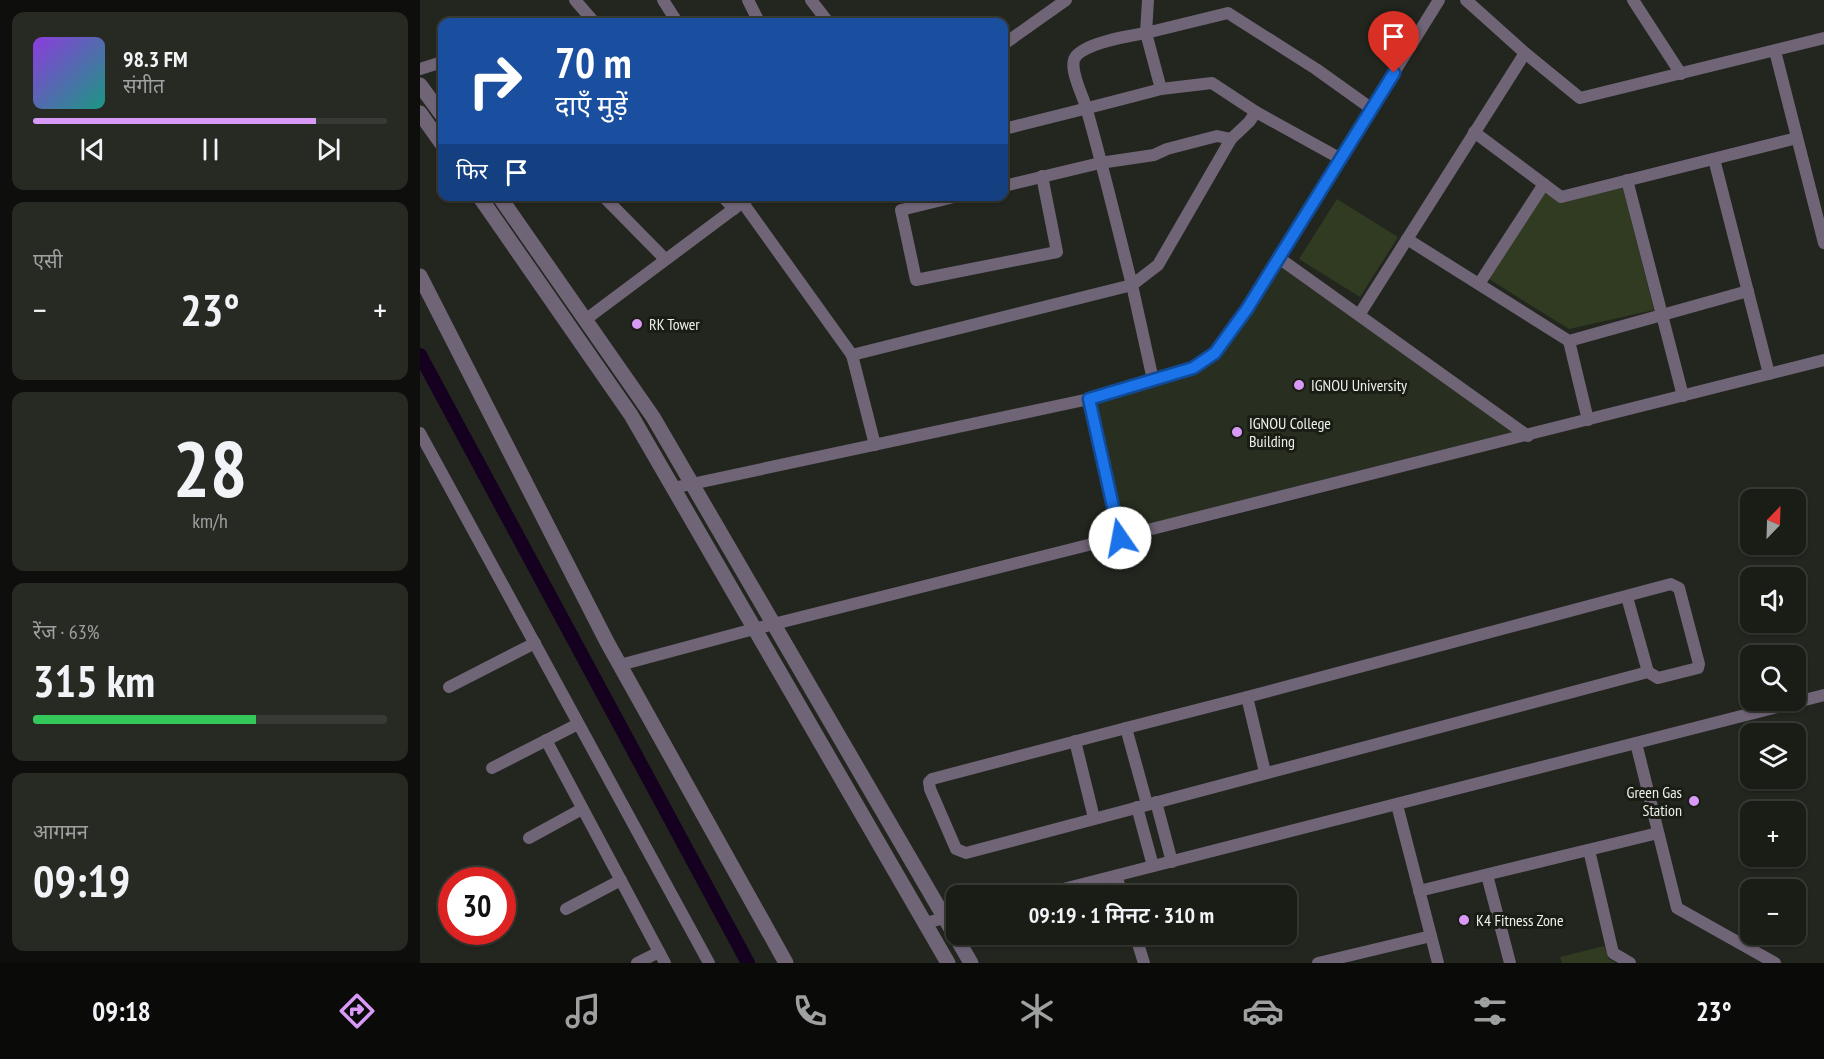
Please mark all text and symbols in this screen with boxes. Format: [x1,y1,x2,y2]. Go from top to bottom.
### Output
pin [1368,11,1419,73]
icon: arrive [1377,20,1410,53]
text: 70 m [555,35,632,90]
icon: right [456,42,534,120]
text: 98.3 FM [123,45,188,73]
text: संगीत [123,73,164,99]
text: दाएँ मुड़ें [555,88,628,122]
icon: previous [76,133,109,166]
icon: pause [194,133,227,166]
icon: next [312,133,345,166]
icon: arrive [500,156,533,189]
text: फिर [456,157,488,185]
text: एसी [33,248,63,274]
text: 23° [180,280,240,338]
text: − [33,288,47,331]
text: + [373,288,387,331]
place label: RK Tower [649,314,700,334]
marker: RK Tower [630,317,644,331]
place label: IGNOU University [1311,375,1407,395]
marker: IGNOU University [1292,378,1306,392]
place label: IGNOU College Building [1249,413,1331,451]
text: 28 [173,418,247,519]
marker: IGNOU College Building [1230,425,1244,439]
north arrow [1740,489,1806,555]
map controls [1740,489,1806,945]
position arrow [1088,506,1152,570]
text: km/h [192,508,228,534]
button: sound [1740,567,1806,633]
text: रेंज · 63% [33,619,100,645]
button: search [1740,645,1806,711]
text: 315 km [33,651,155,709]
button: layers [1740,723,1806,789]
place label: Green Gas Station [1627,782,1682,820]
marker: Green Gas Station [1687,794,1701,808]
button: + [1740,801,1806,867]
text: आगमन [33,819,88,845]
text: 09:19 [33,851,130,909]
speed limit sign: 30 [438,867,516,945]
button: − [1740,879,1806,945]
text: 09:19 · 1 मिनट · 310 m [1029,901,1214,929]
place label: K4 Fitness Zone [1476,910,1564,930]
marker: K4 Fitness Zone [1457,913,1471,927]
icon: directions [336,990,378,1032]
icon: music [562,990,604,1032]
icon: phone [789,990,831,1032]
icon: climate [1016,990,1058,1032]
icon: car [1242,990,1284,1032]
icon: filters [1469,990,1511,1032]
text: 09:18 [92,994,151,1028]
text: 23° [1696,994,1732,1028]

